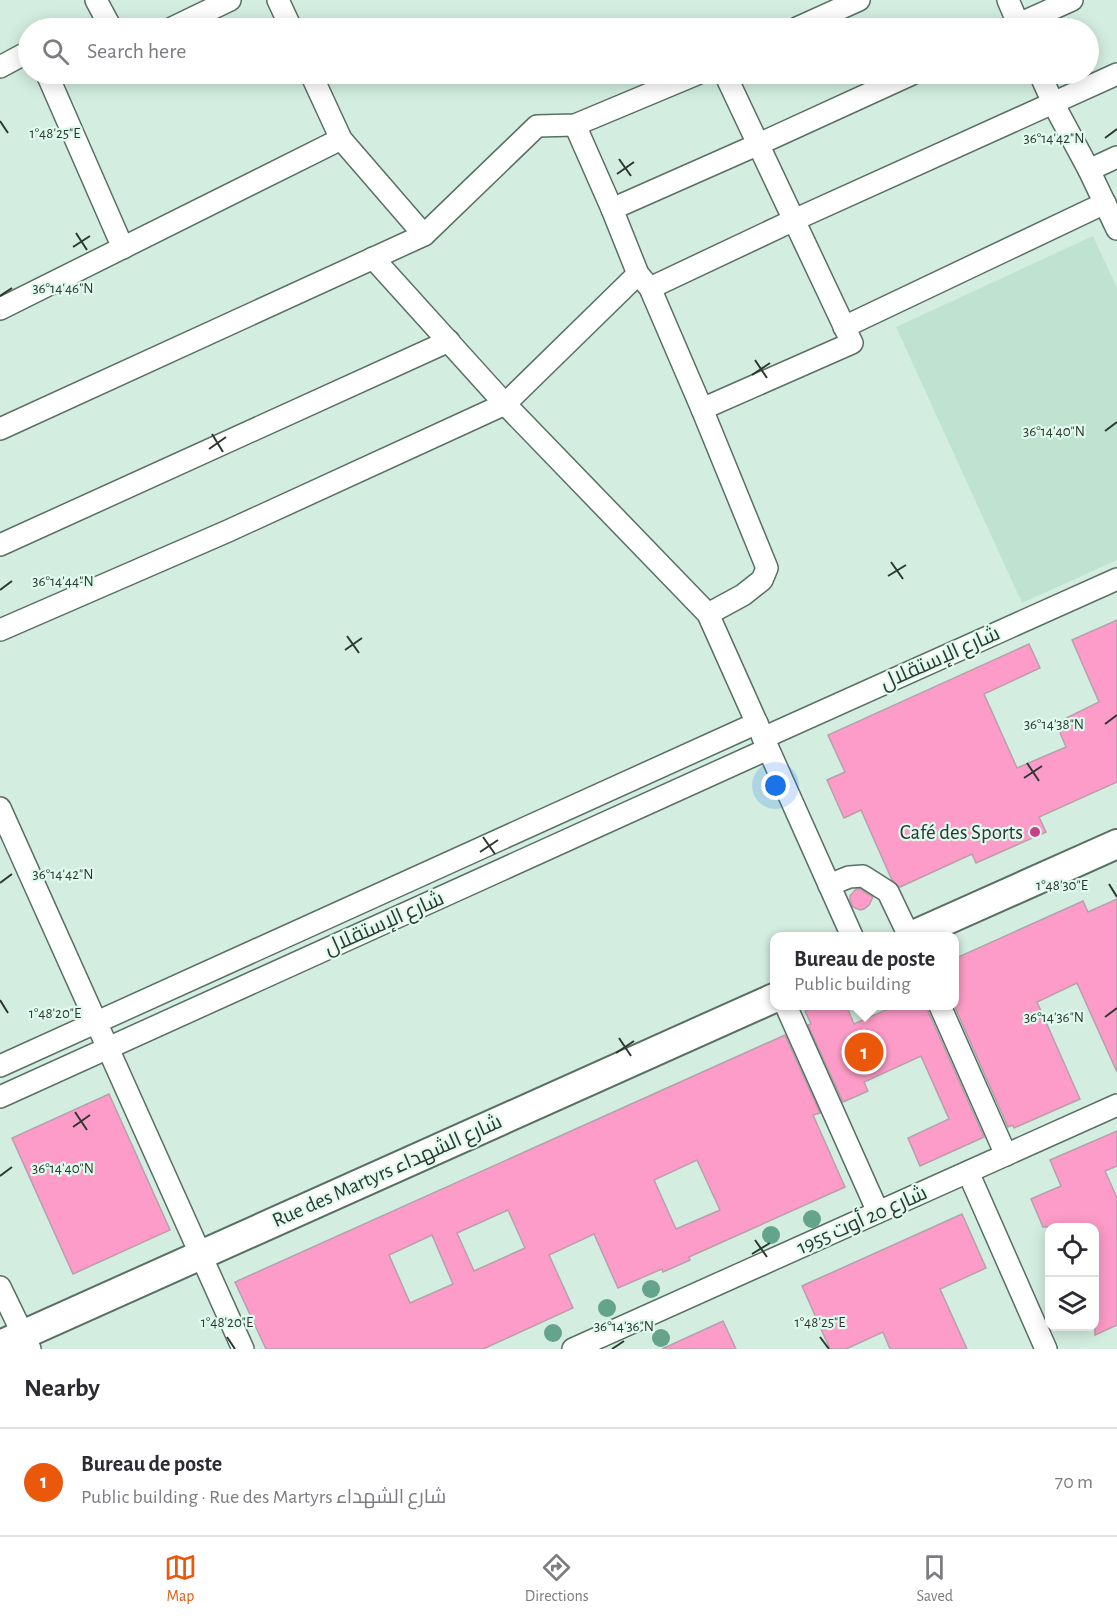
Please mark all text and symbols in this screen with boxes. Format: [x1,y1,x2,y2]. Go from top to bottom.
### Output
search box [18,18,1099,84]
icon: search [39,35,72,68]
text: Search here [87,40,186,62]
text: 1°48'25"E [30,126,80,141]
text: 36°14'42"N [1024,131,1084,146]
text: 36°14'46"N [32,281,94,296]
text: 36°14'40"N [1023,424,1085,439]
text: 36°14'44"N [32,574,94,589]
street label: شارع الإستقلال [877,622,1004,696]
text: 36°14'38"N [1024,717,1084,732]
your location [761,771,790,800]
place label: Café des Sports [900,822,1023,843]
marker: Café des Sports [1028,825,1042,839]
text: 36°14'42"N [33,867,93,882]
text: 1°48'30"E [1036,878,1088,893]
street label: شارع الإستقلال [321,887,448,961]
popup [770,932,959,1010]
text: Bureau de poste [794,948,935,970]
text: Public building [794,974,911,994]
text: 1°48'20"E [29,1006,81,1021]
text: 36°14'36"N [1024,1010,1084,1025]
pin: 1 [844,1030,884,1074]
street label: Rue des Martyrs شارع الشهداء [269,1111,506,1234]
text: 36°14'40"N [32,1161,94,1176]
street label: شارع 20 أوت 1955 [793,1179,931,1261]
map controls [1045,1223,1099,1331]
button: locate [1045,1223,1099,1277]
button: layers [1045,1277,1099,1331]
text: 1°48'20"E [201,1315,253,1330]
text: 1°48'25"E [795,1315,845,1330]
text: 36°14'36"N [594,1319,654,1334]
text: Nearby [24,1375,100,1401]
text: Bureau de poste [81,1453,222,1475]
text: 1 [40,1472,47,1492]
text: 70 m [1055,1472,1093,1492]
text: Public building · Rue des Martyrs شارع الشهداء [81,1487,446,1507]
tab: Map [164,1551,197,1606]
tab: Directions [525,1551,589,1606]
tab: Saved [916,1551,953,1606]

